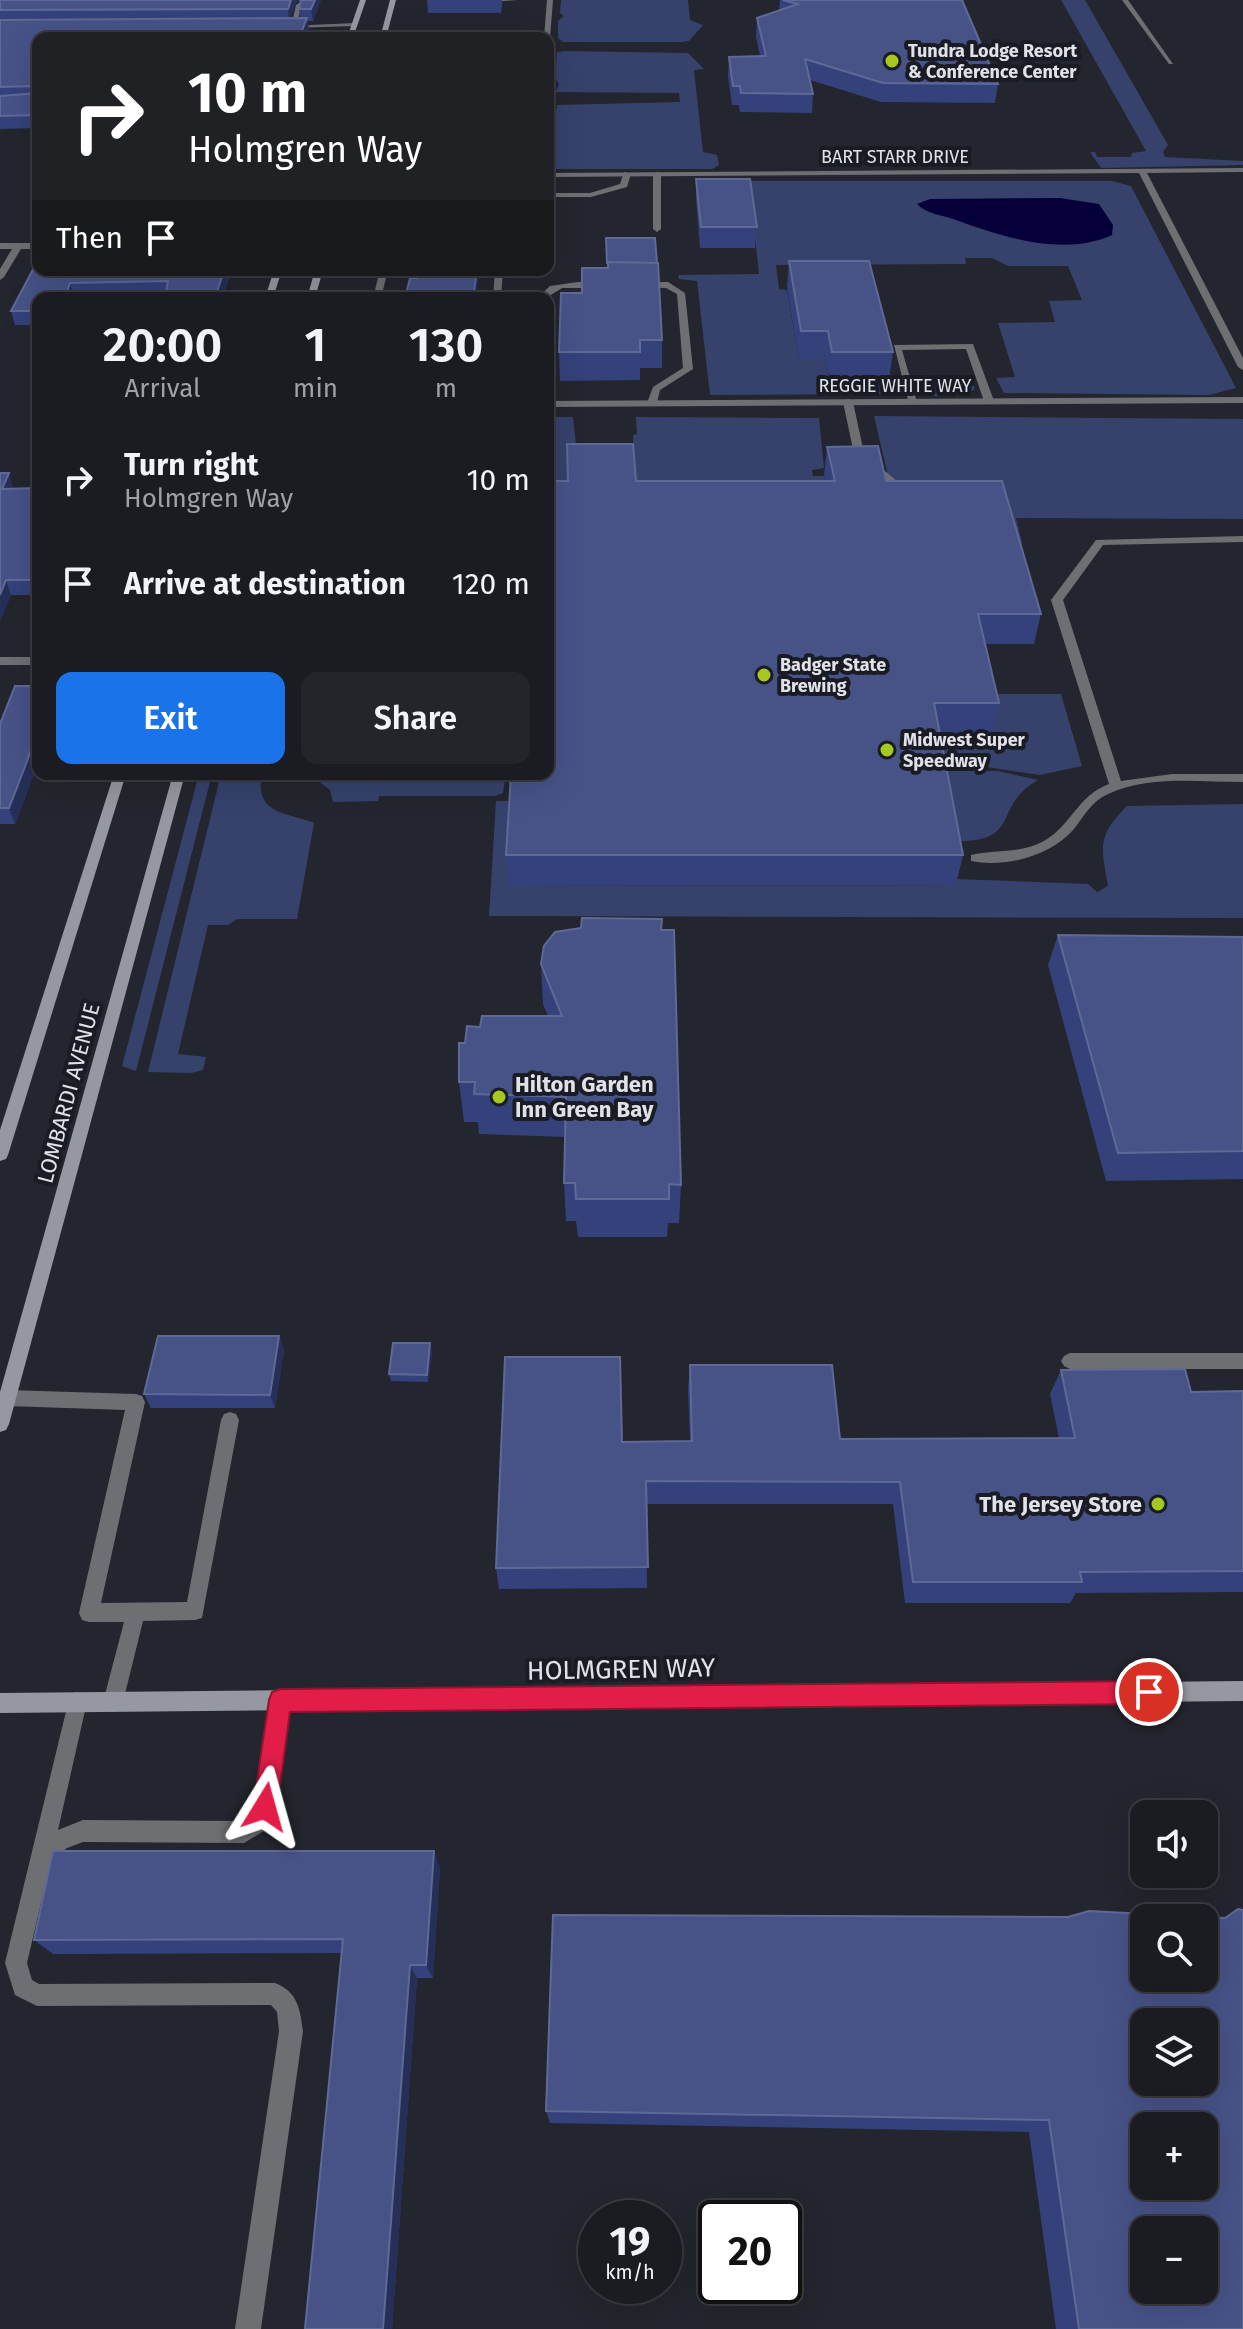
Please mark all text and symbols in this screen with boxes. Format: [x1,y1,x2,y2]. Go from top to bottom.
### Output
place label: Tundra Lodge Resort & Conference Center [908,40,1078,83]
marker: Tundra Lodge Resort & Conference Center [883,52,901,70]
text: 10 m [188,60,307,127]
icon: right [56,64,160,168]
text: Holmgren Way [188,128,422,172]
street label: BART STARR DRIVE [821,146,969,168]
icon: arrive [139,216,183,260]
text: Then [56,220,123,256]
text: 20:00 [103,316,222,374]
text: 1 [305,316,326,374]
text: 130 [409,316,483,374]
text: Arrival [124,373,201,404]
text: min [293,373,338,404]
text: m [435,373,457,404]
street label: REGGIE WHITE WAY [818,375,972,397]
text: Turn right [124,447,259,483]
icon: right [56,458,100,502]
text: 10 m [467,462,530,498]
text: Holmgren Way [124,483,293,514]
icon: arrive [56,562,100,606]
text: Arrive at destination [124,566,406,602]
text: 120 m [452,566,530,602]
place label: Badger State Brewing [780,654,886,697]
marker: Badger State Brewing [755,666,773,684]
button: Exit [56,672,285,764]
button: Share [301,672,530,764]
place label: Midwest Super Speedway [903,729,1026,772]
marker: Midwest Super Speedway [878,741,896,759]
street label: LOMBARDI AVENUE [31,1000,106,1186]
place label: Hilton Garden Inn Green Bay [515,1071,654,1123]
marker: Hilton Garden Inn Green Bay [490,1088,508,1106]
place label: The Jersey Store [979,1491,1142,1518]
marker: The Jersey Store [1149,1495,1167,1513]
street label: HOLMGREN WAY [527,1652,716,1687]
pin [1115,1658,1183,1726]
icon: arrive [1127,1670,1171,1714]
position arrow [223,1765,307,1849]
map controls [1130,1800,1218,2304]
button: sound [1130,1800,1218,1888]
button: search [1130,1904,1218,1992]
button: layers [1130,2008,1218,2096]
button: + [1130,2112,1218,2200]
speed limit sign: 20 [698,2200,802,2304]
button: − [1130,2216,1218,2304]
text: 19 [610,2218,650,2266]
text: km/h [605,2260,655,2284]

